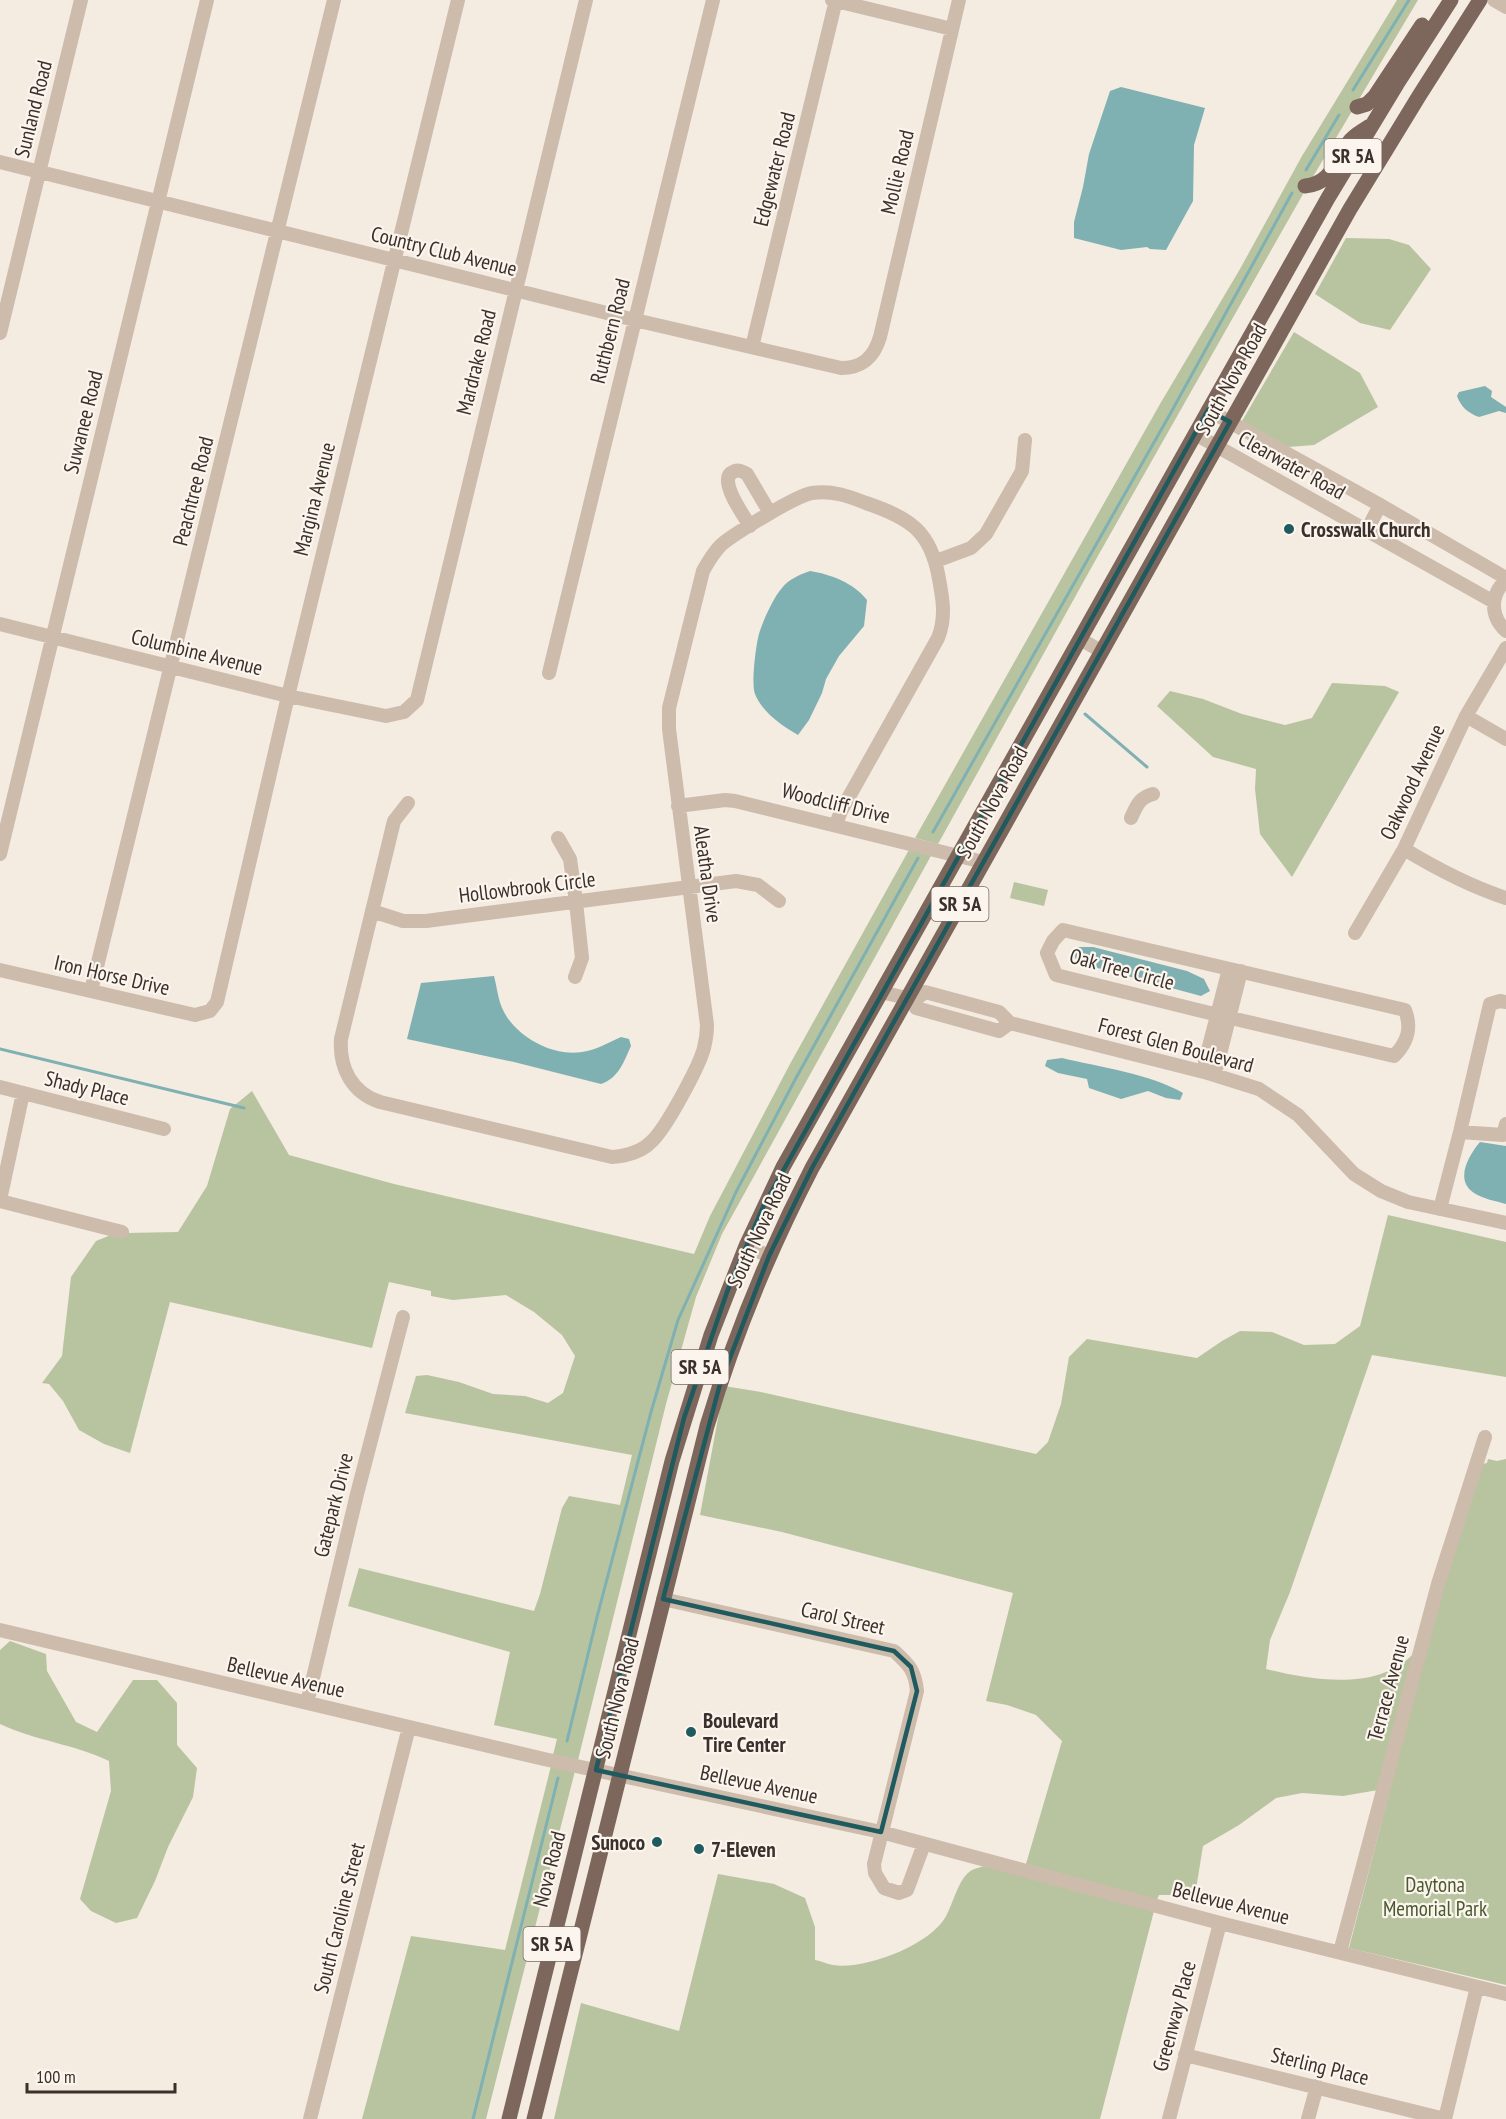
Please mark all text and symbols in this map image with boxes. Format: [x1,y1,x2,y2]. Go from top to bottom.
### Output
street label: Sunland Road [8,58,58,160]
street label: Edgewater Road [747,109,801,229]
street label: Mollie Road [874,127,920,217]
road number: SR 5A [1324,139,1382,173]
street label: Country Club Avenue [368,220,520,282]
street label: Ruthbern Road [584,276,636,386]
street label: Mardrake Road [450,306,502,418]
street label: South Nova Road [1189,318,1273,440]
street label: Suwanee Road [57,368,109,476]
street label: Clearwater Road [1234,424,1350,506]
street label: Peachtree Road [166,434,220,548]
street label: Margina Avenue [287,440,341,558]
place label: Crosswalk Church [1301,516,1430,543]
marker: Crosswalk Church [1282,522,1296,536]
street label: Columbine Avenue [129,623,265,681]
street label: Oakwood Avenue [1373,720,1451,844]
street label: South Nova Road [950,741,1034,863]
street label: Woodcliff Drive [779,776,893,830]
street label: Aleatha Drive [688,824,728,924]
street label: Hollowbrook Circle [457,865,597,909]
road number: SR 5A [932,887,988,921]
street label: Oak Tree Circle [1067,942,1177,996]
street label: Iron Horse Drive [52,949,172,1001]
street label: Forest Glen Boulevard [1095,1011,1257,1079]
street label: Shady Place [42,1064,132,1112]
street label: South Nova Road [721,1168,797,1292]
road number: SR 5A [672,1350,728,1384]
street label: Gatepark Drive [307,1450,359,1560]
street label: Carol Street [798,1595,888,1641]
street label: Terrace Avenue [1361,1632,1415,1744]
street label: South Nova Road [589,1635,645,1761]
street label: Bellevue Avenue [225,1650,347,1704]
place label: Boulevard Tire Center [703,1707,786,1758]
marker: Boulevard Tire Center [684,1725,698,1739]
street label: Bellevue Avenue [698,1758,820,1810]
street label: Nova Road [527,1828,571,1910]
place label: Sunoco [591,1829,645,1856]
marker: Sunoco [650,1835,664,1849]
place label: 7-Eleven [711,1836,776,1863]
street label: South Caroline Street [307,1840,371,1996]
marker: 7-Eleven [692,1842,706,1856]
park label: Daytona Memorial Park [1383,1871,1487,1922]
street label: Bellevue Avenue [1170,1875,1292,1931]
road number: SR 5A [524,1927,580,1961]
street label: Greenway Place [1146,1958,1202,2074]
street label: Sterling Place [1268,2041,1372,2091]
scale bar [27,2056,176,2094]
text: 100 m [36,2065,76,2088]

